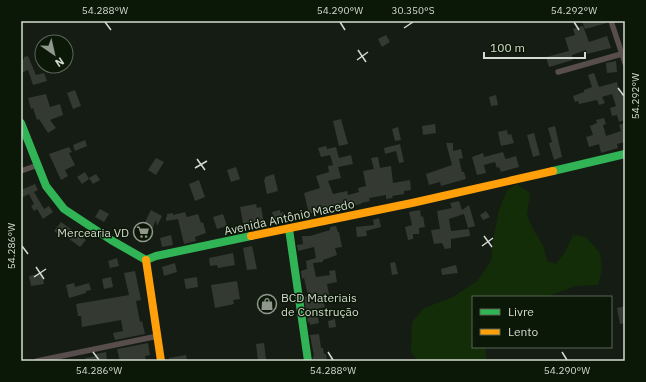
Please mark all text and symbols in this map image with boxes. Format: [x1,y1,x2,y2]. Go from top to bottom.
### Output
text: 54.288°W [82,4,128,17]
text: 54.290°W [317,4,363,17]
text: 30.350°S [391,4,435,17]
text: 54.292°W [551,4,597,17]
north arrow [34,34,74,74]
scale bar [484,34,585,60]
text: 100 m [490,40,525,55]
text: N [52,54,67,70]
text: 54.292°W [629,73,642,119]
street label: Avenida Antônio Macedo [222,196,356,238]
supermarket icon: Mercearia VD [132,221,154,243]
text: 54.286°W [5,223,18,269]
place label: Mercearia VD [57,225,129,240]
place label: BCD Materiais de Construção [281,290,359,319]
shop icon: BCD Materiais de Construção [256,293,278,315]
legend [472,296,612,348]
text: Livre [508,304,534,319]
text: Lento [508,324,538,339]
text: 54.286°W [76,364,122,377]
text: 54.288°W [310,364,356,377]
text: 54.290°W [544,364,590,377]

